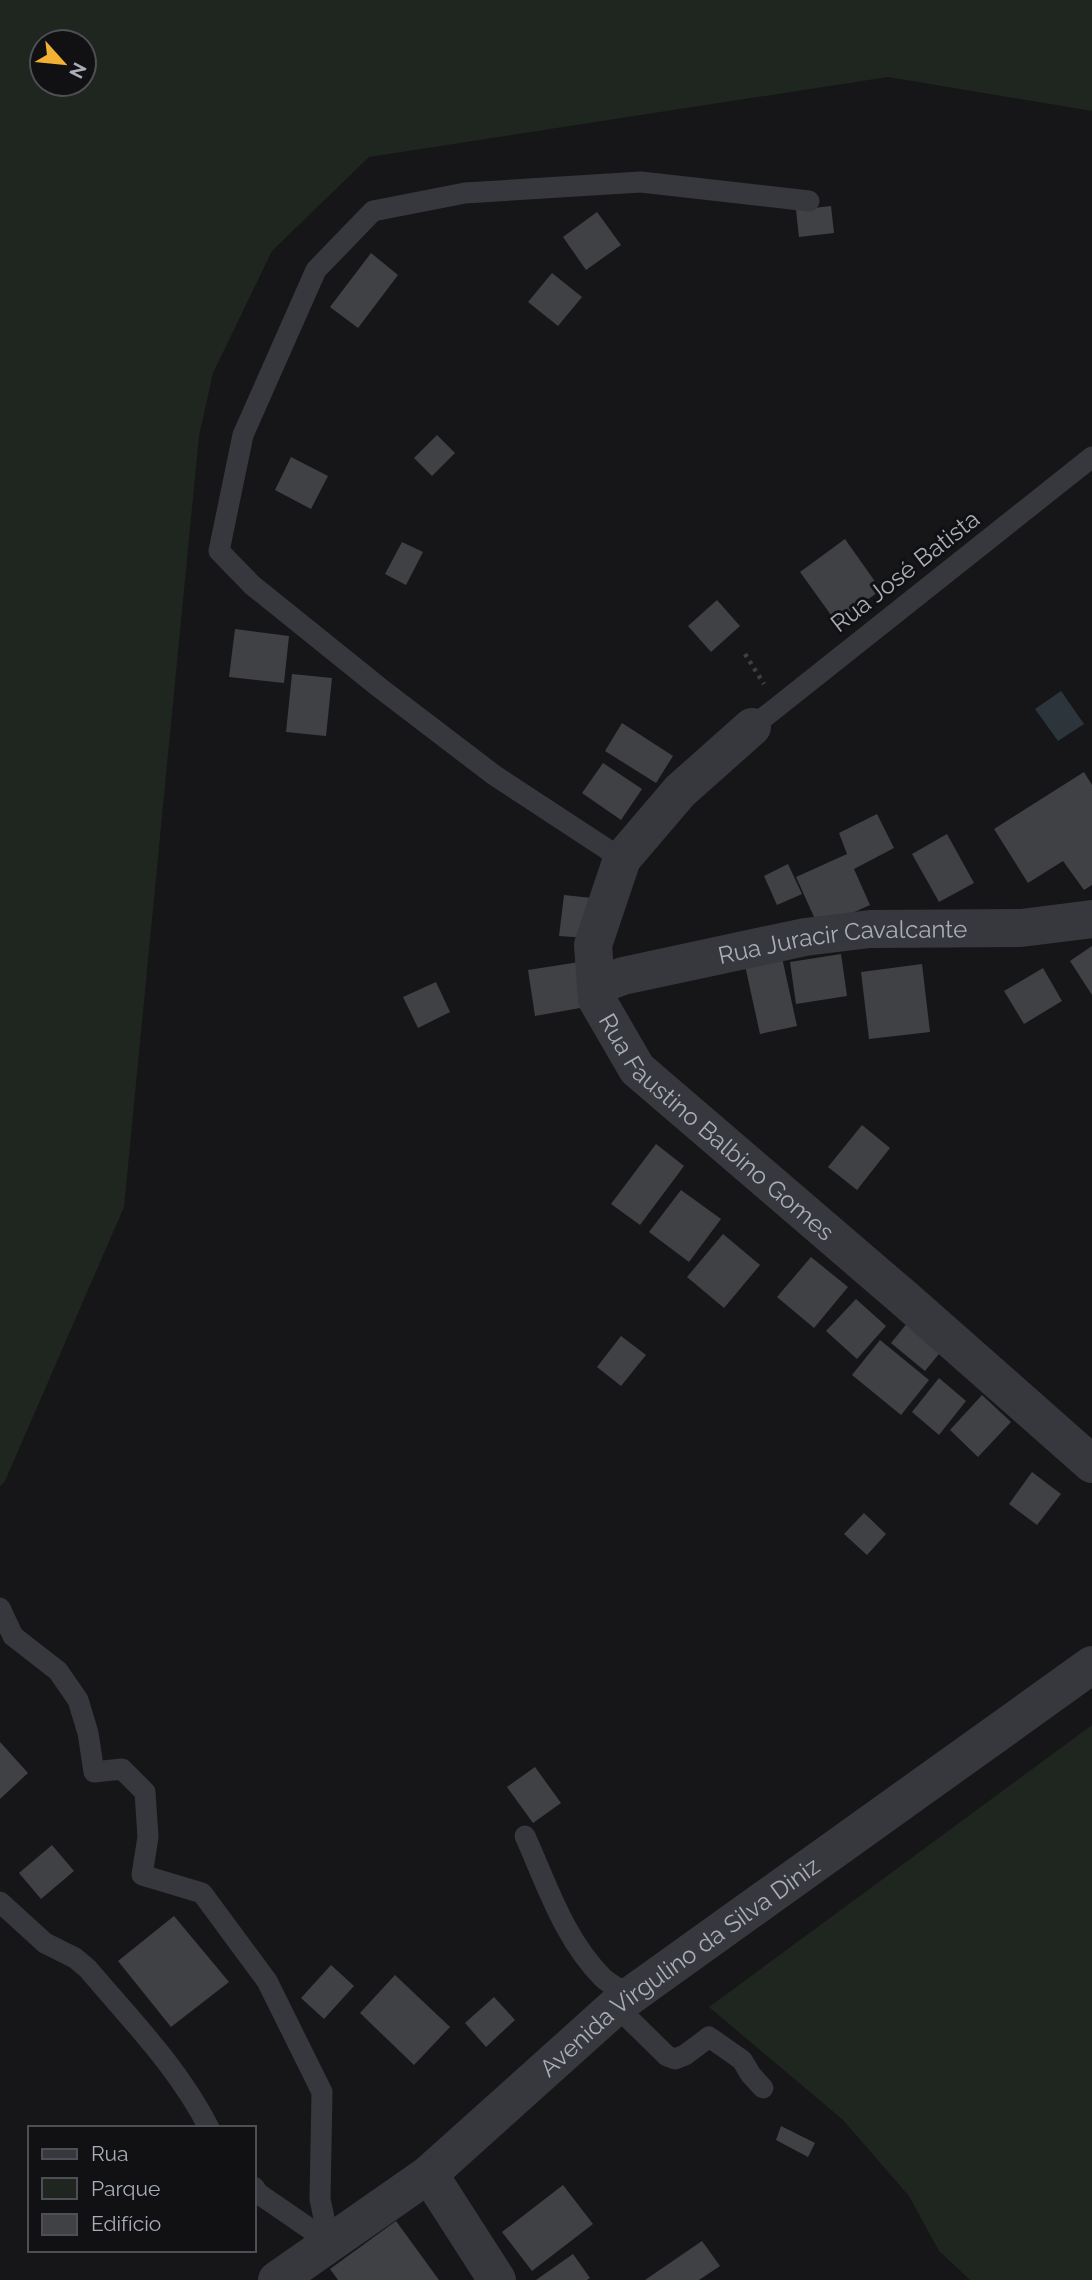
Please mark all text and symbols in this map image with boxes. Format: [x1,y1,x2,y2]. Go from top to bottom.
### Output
north arrow [28,28,98,98]
text: N [65,59,91,82]
street label: Rua José Batista [825,504,985,638]
street label: Rua Juracir Cavalcante [715,914,967,970]
street label: Rua Faustino Balbino Gomes [593,1008,840,1246]
street label: Avenida Virgulino da Silva Diniz [533,1851,825,2082]
legend [28,2126,256,2252]
text: Rua [91,2141,128,2166]
text: Parque [91,2176,160,2201]
text: Edifício [91,2211,161,2236]

